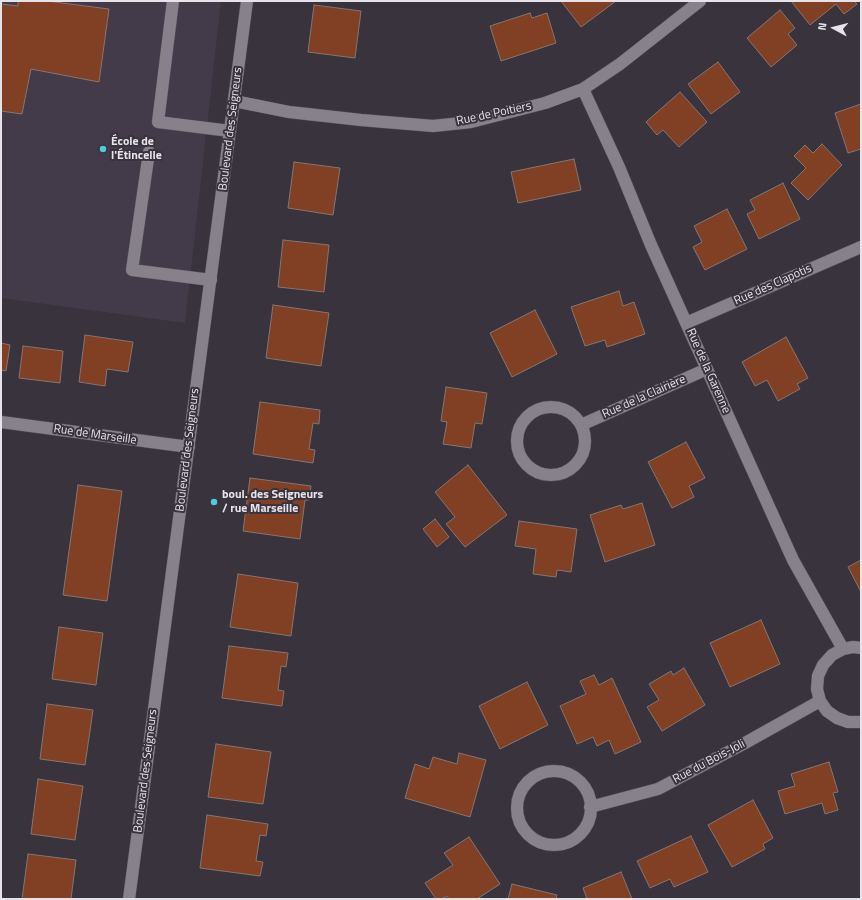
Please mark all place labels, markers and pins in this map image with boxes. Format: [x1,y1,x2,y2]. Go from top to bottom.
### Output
place label: École de l'Étincelle [111,135,162,163]
marker: École de l'Étincelle [98,144,108,154]
place label: boul. des Seigneurs / rue Marseille [222,488,323,516]
marker: boul. des Seigneurs / rue Marseille [209,497,219,507]

